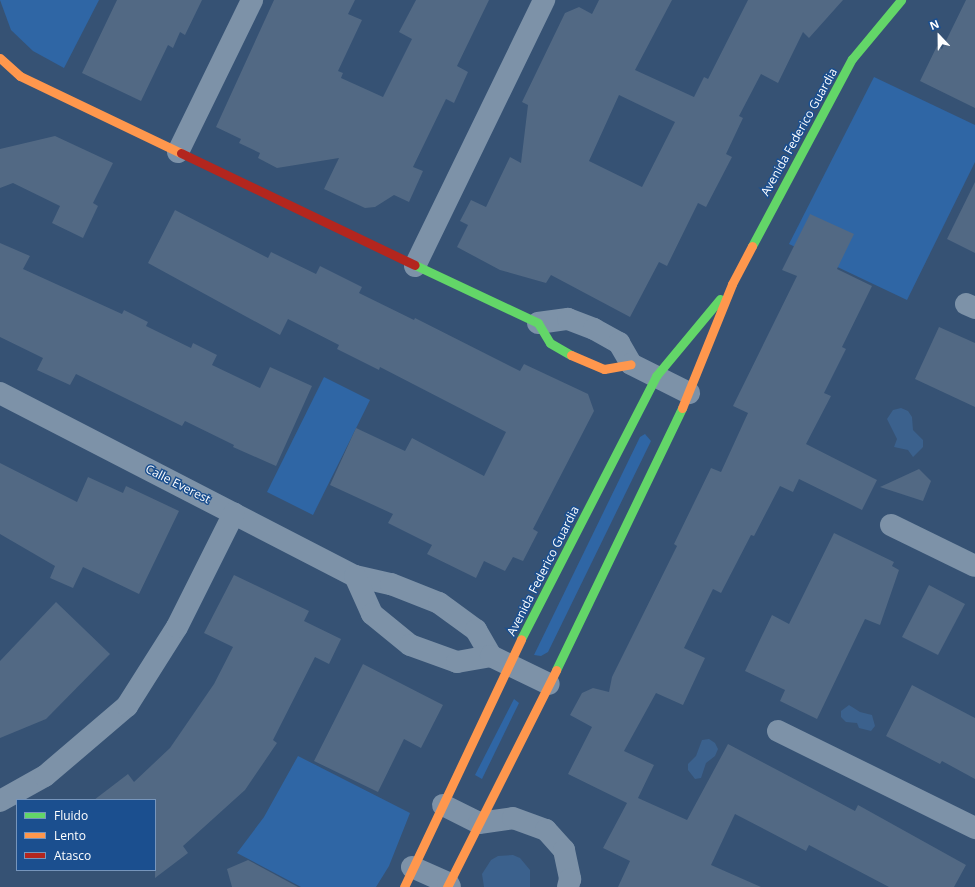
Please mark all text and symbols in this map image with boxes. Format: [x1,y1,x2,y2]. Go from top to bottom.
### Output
north arrow [919,16,959,56]
text: N [927,16,941,33]
street label: Avenida Federico Guardia [758,66,840,198]
street label: Calle Everest [143,461,213,507]
street label: Avenida Federico Guardia [504,504,582,638]
legend [16,799,156,871]
text: Fluido [54,807,88,824]
text: Lento [54,827,86,844]
text: Atasco [54,847,91,864]

